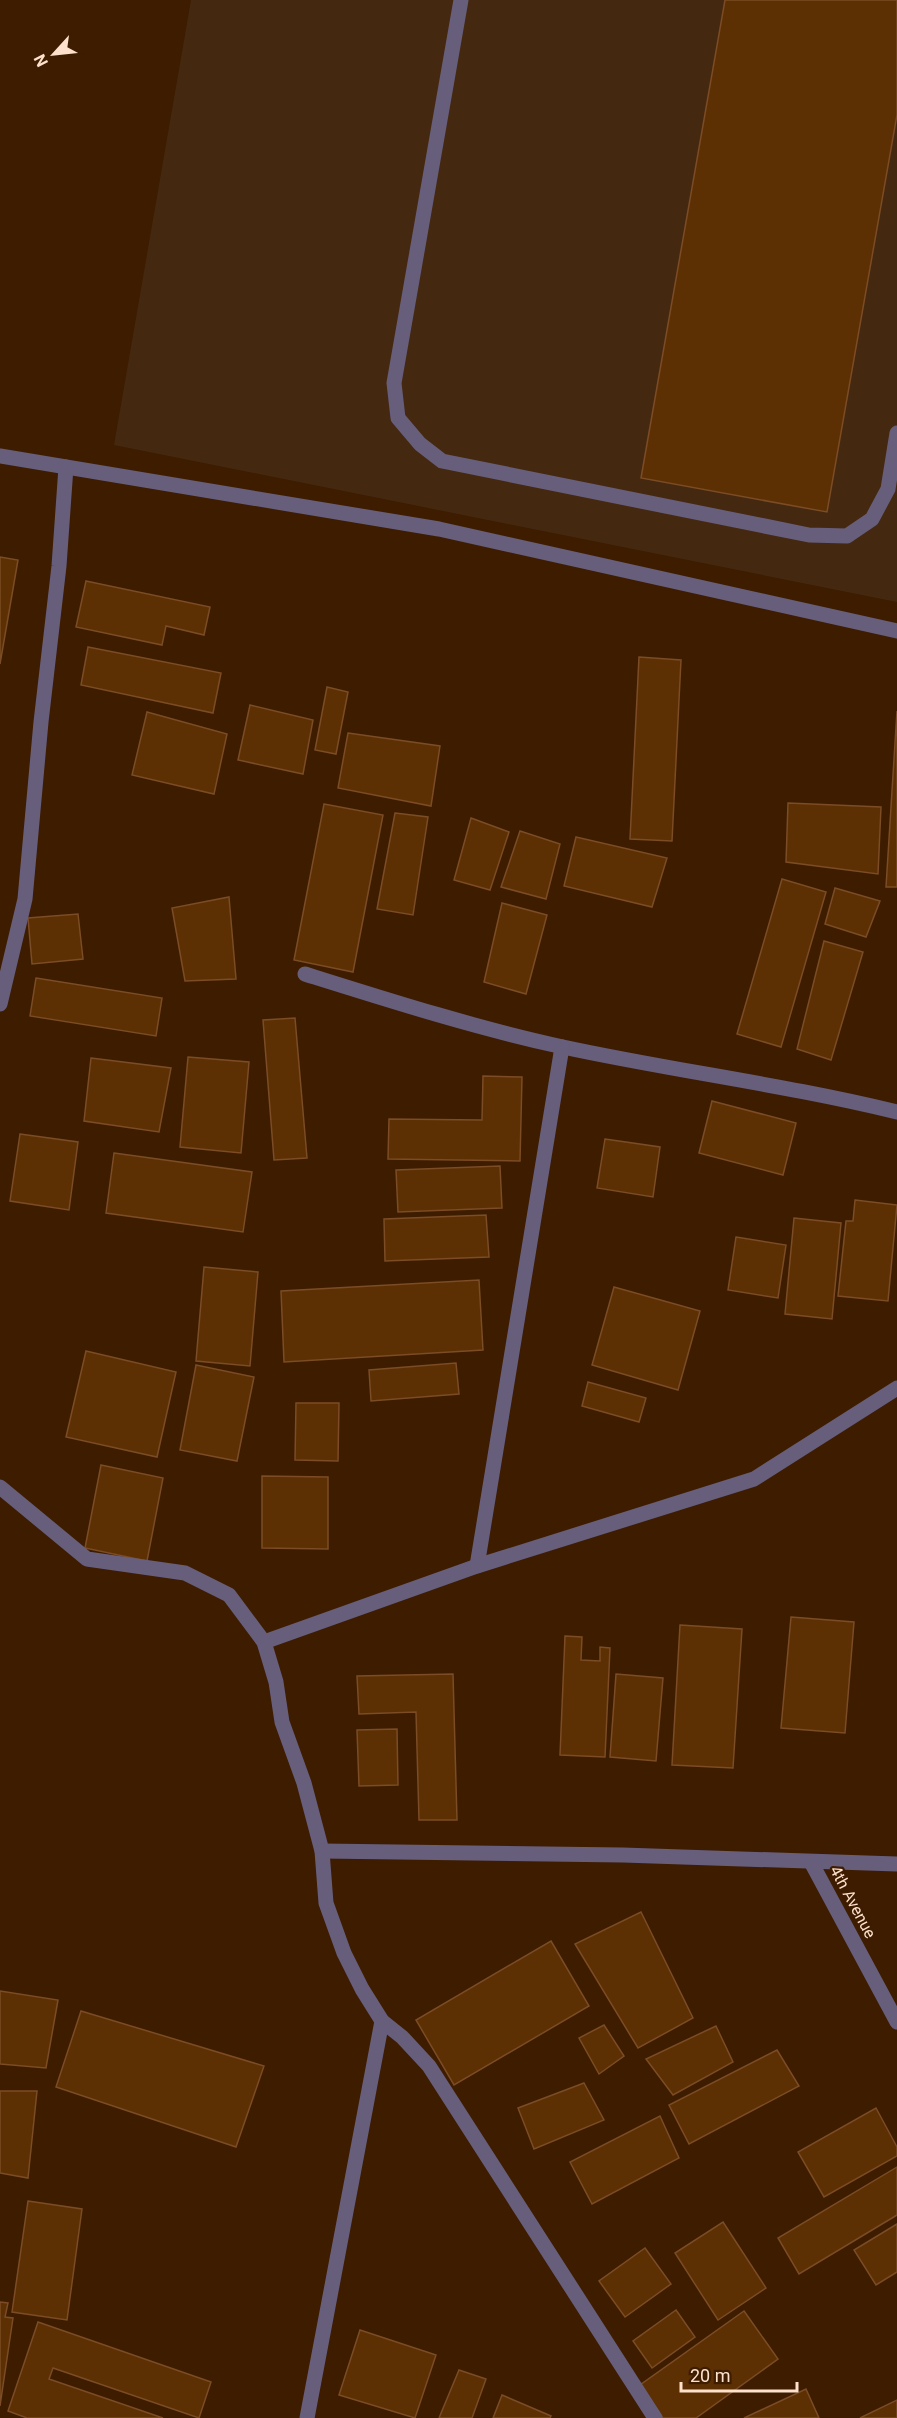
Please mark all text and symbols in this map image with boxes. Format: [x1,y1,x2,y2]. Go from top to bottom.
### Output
north arrow [24,24,84,84]
text: N [30,51,52,70]
street label: 4th Avenue [826,1863,880,1941]
scale bar [681,2355,796,2393]
text: 20 m [690,2365,730,2386]

